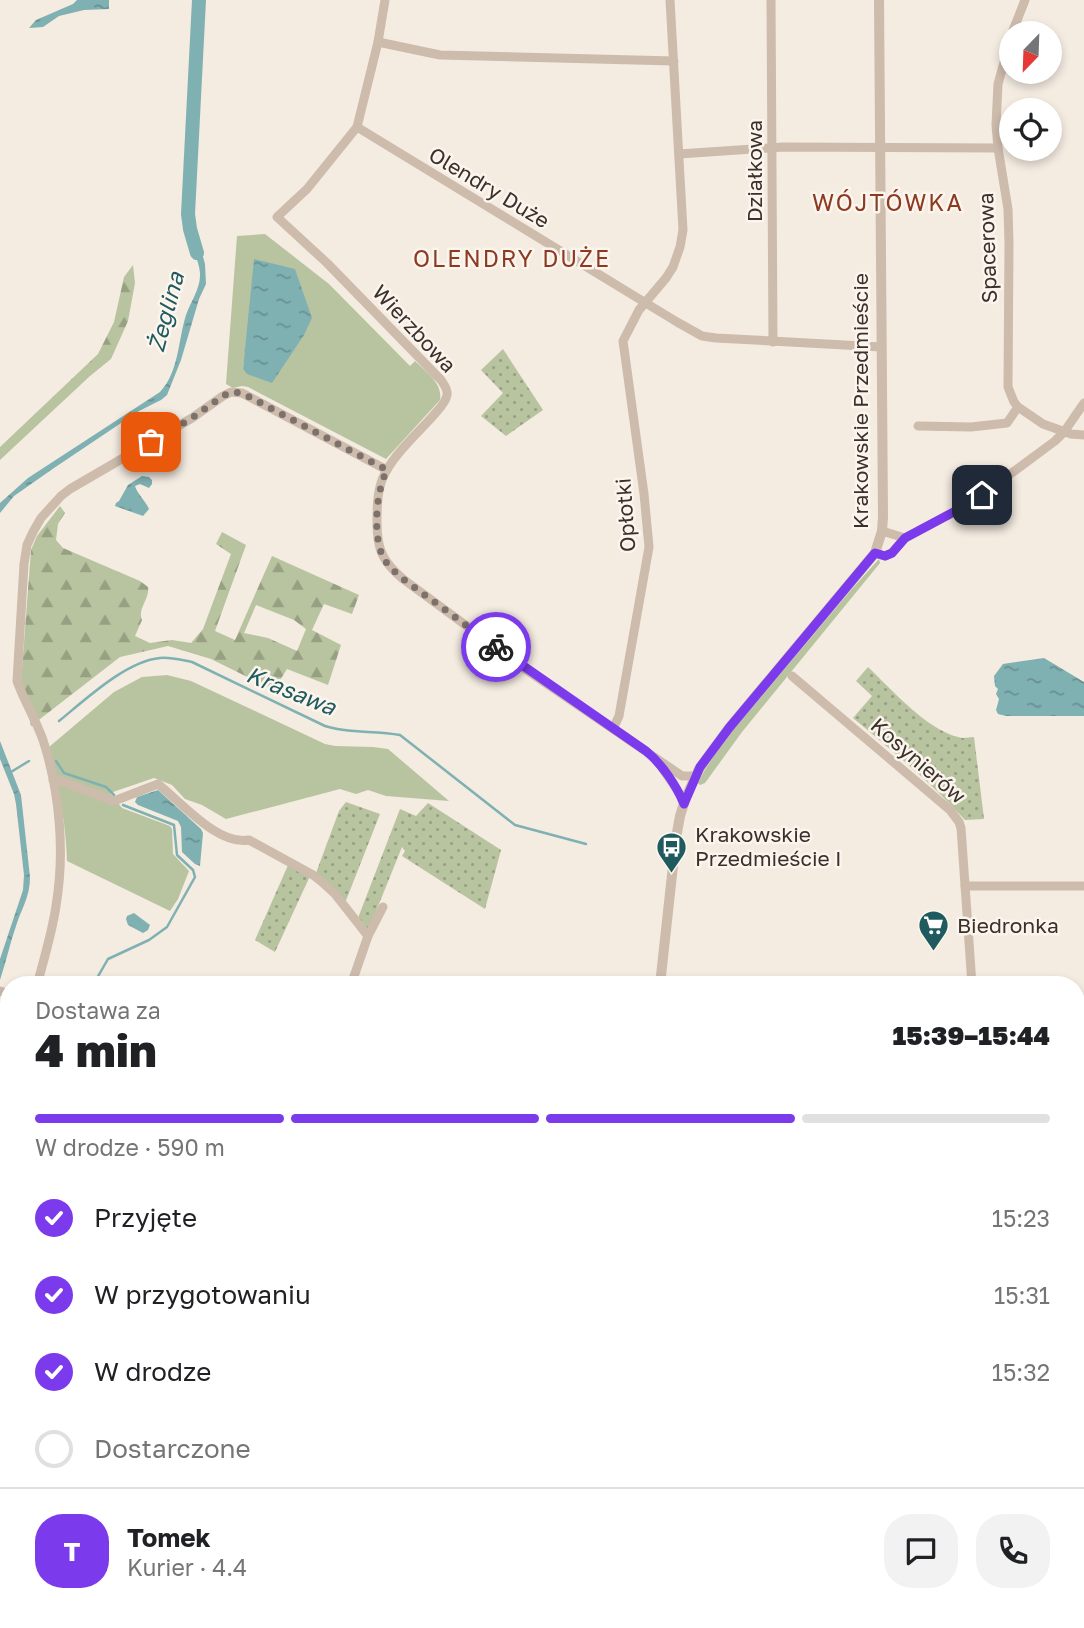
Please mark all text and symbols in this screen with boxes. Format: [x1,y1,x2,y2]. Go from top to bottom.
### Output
north arrow [999,21,1062,84]
map controls [999,21,1062,161]
button: locate [999,98,1062,161]
street label: Działkowa [741,120,767,222]
street label: Olendry Duże [424,141,555,233]
district label: WÓJTÓWKA [812,188,964,216]
street label: Spacerowa [972,192,1002,304]
district label: OLENDRY DUŻE [413,244,611,272]
water label: Żeglina [141,268,189,355]
street label: Krakowskie Przedmieście [847,273,873,529]
street label: Wierzbowa [367,279,462,378]
pin [121,412,181,472]
icon: bag [132,423,170,461]
pin [952,465,1012,525]
icon: home [963,476,1001,514]
street label: Opłotki [609,477,641,553]
courier [461,612,531,682]
icon: bike [477,628,515,666]
water label: Krasawa [243,660,341,721]
street label: Kosynierów [866,712,972,809]
place label: Krakowskie Przedmieście I [695,821,842,871]
bus stop icon: Krakowskie Przedmieście I [655,830,689,874]
supermarket icon: Biedronka [917,909,951,953]
place label: Biedronka [957,912,1059,938]
text: Dostawa za [35,996,161,1024]
text: 15:39–15:44 [892,1020,1050,1051]
text: 4 min [35,1022,157,1077]
text: W drodze · 590 m [35,1133,225,1161]
icon: check [35,1199,73,1237]
text: Przyjęte [94,1202,197,1233]
text: 15:23 [992,1204,1050,1232]
icon: check [35,1276,73,1314]
text: W przygotowaniu [94,1279,311,1310]
text: 15:31 [994,1281,1050,1309]
icon: check [35,1353,73,1391]
text: W drodze [94,1356,211,1387]
text: 15:32 [992,1358,1050,1386]
text: Dostarczone [94,1433,251,1464]
button: chat [884,1514,958,1588]
button: phone [976,1514,1050,1588]
text: Tomek [127,1522,211,1553]
text: T [64,1536,80,1567]
text: Kurier · 4.4 [127,1553,247,1581]

